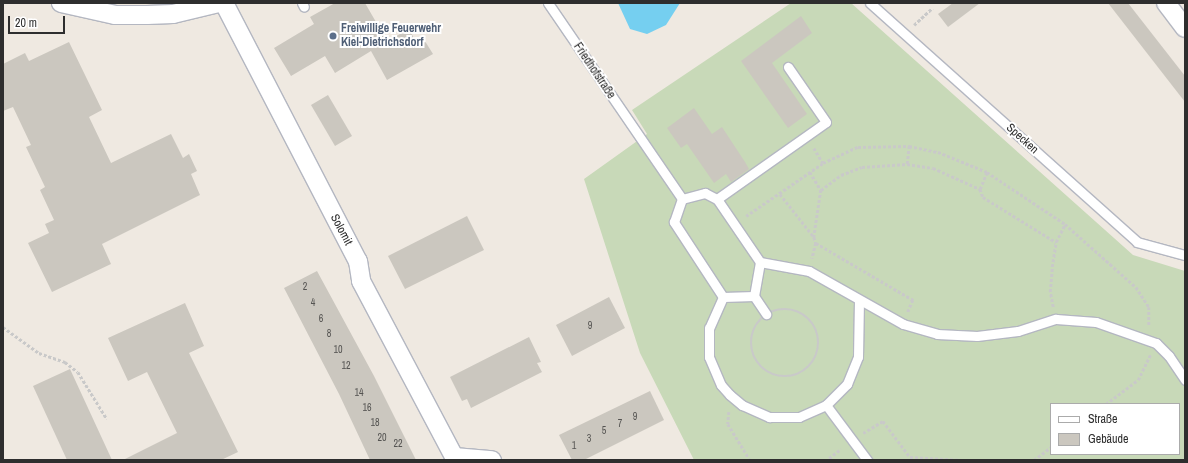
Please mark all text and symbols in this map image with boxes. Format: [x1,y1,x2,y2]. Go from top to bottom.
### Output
scale bar [10,8,67,34]
text: 20 m [15,15,37,31]
place label: Freiwillige Feuerwehr Kiel-Dietrichsdorf [341,22,441,50]
marker: Freiwillige Feuerwehr Kiel-Dietrichsdorf [328,31,338,41]
street label: Friedhofstraße [570,40,618,102]
street label: Specken [1003,121,1041,157]
street label: Solomit [327,212,355,248]
house number: 2 [303,281,307,293]
house number: 4 [311,297,315,309]
house number: 6 [319,313,323,325]
house number: 9 [588,320,592,332]
house number: 8 [327,328,331,340]
house number: 10 [333,344,343,356]
house number: 12 [341,360,351,372]
house number: 14 [354,387,364,399]
house number: 16 [362,402,372,414]
legend [1050,403,1180,455]
house number: 9 [633,411,637,423]
text: Straße [1088,411,1118,427]
house number: 18 [370,417,380,429]
house number: 7 [618,418,622,430]
house number: 5 [602,425,606,437]
text: Gebäude [1088,431,1129,447]
house number: 20 [377,432,387,444]
house number: 3 [587,433,591,445]
house number: 22 [393,438,403,450]
house number: 1 [572,440,576,452]

